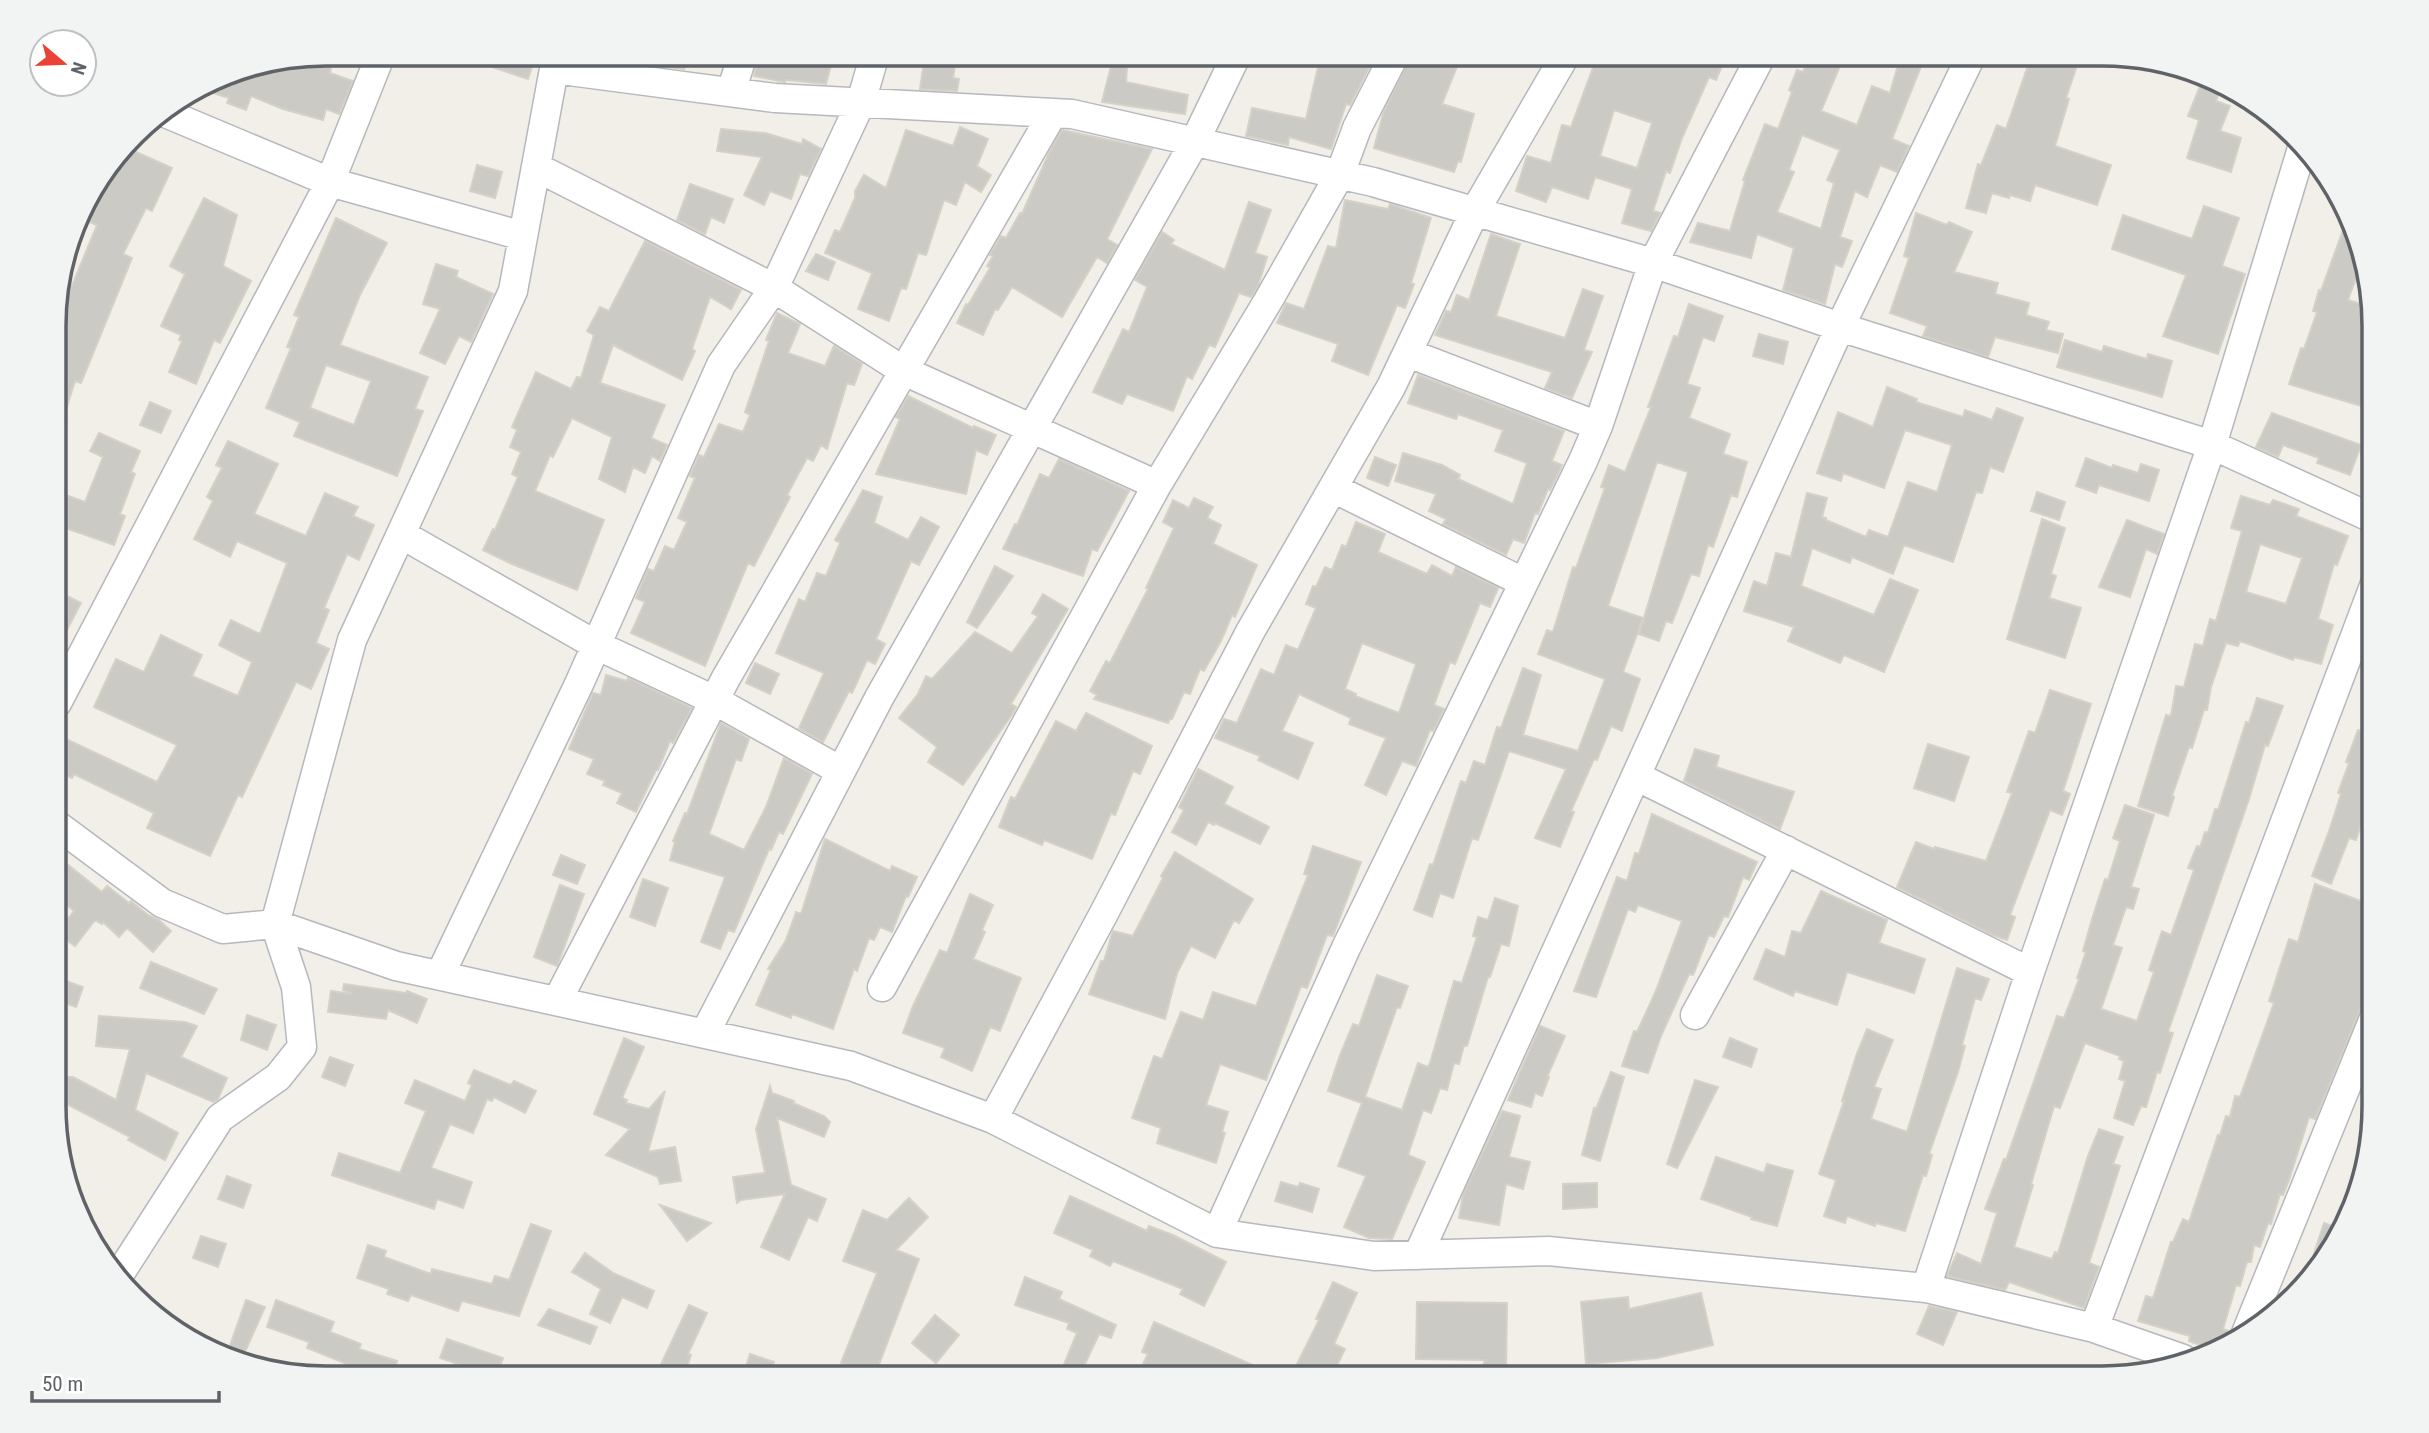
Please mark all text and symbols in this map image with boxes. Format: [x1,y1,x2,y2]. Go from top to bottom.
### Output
north arrow [28,28,98,98]
text: N [66,59,91,78]
scale bar [32,1360,219,1404]
text: 50 m [42,1372,83,1396]

